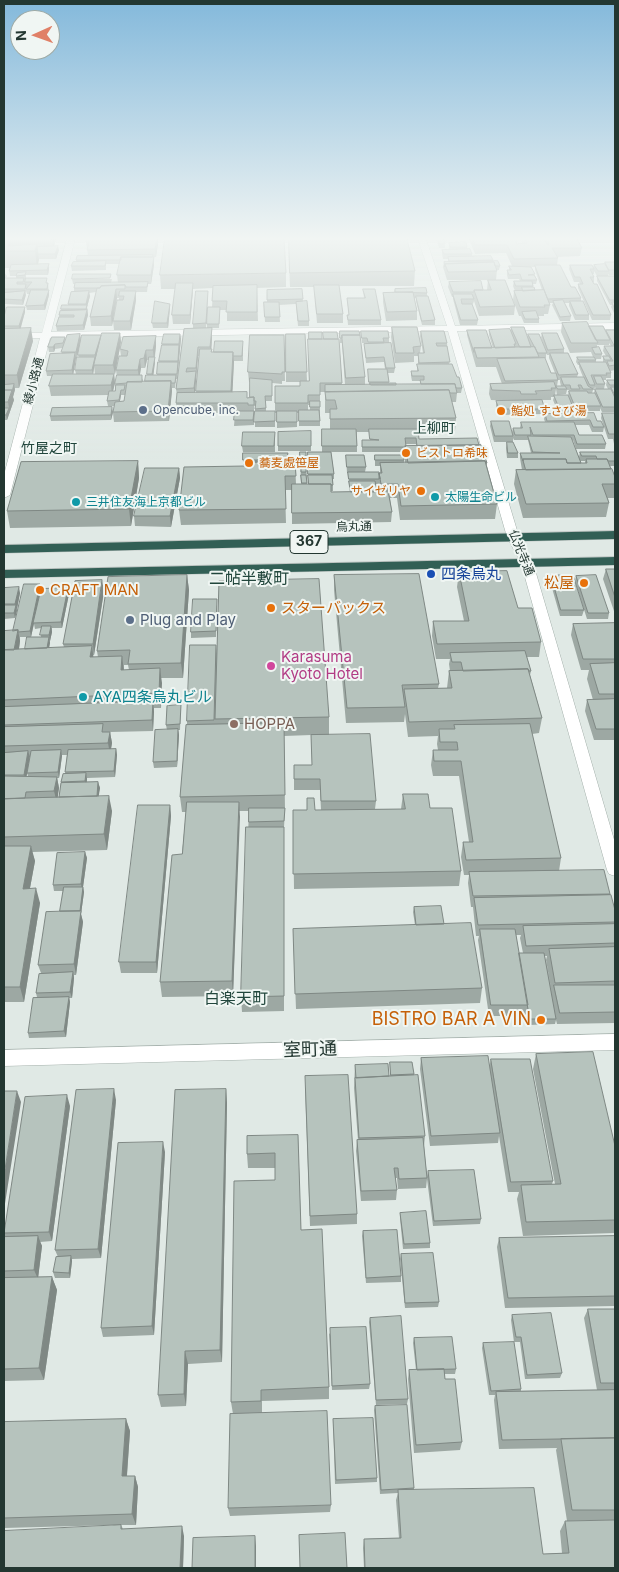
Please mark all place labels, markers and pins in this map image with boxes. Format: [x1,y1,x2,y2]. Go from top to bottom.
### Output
place label: Opencube, inc. [153,403,239,417]
marker: Opencube, inc. [137,404,149,416]
place label: 鮨処 すさび湯 [511,404,586,418]
marker: 鮨処 すさび湯 [495,405,507,417]
place label: ビストロ希味 [416,446,488,460]
marker: ビストロ希味 [400,447,412,459]
place label: 蕎麦處笹屋 [259,456,319,470]
marker: 蕎麦處笹屋 [243,457,255,469]
place label: サイゼリヤ [351,484,411,498]
marker: サイゼリヤ [415,485,427,497]
place label: 太陽生命ビル [445,490,517,504]
marker: 太陽生命ビル [429,491,441,503]
place label: 三井住友海上京都ビル [86,495,206,509]
marker: 三井住友海上京都ビル [70,496,82,508]
place label: 四条烏丸 [441,565,501,583]
marker: 四条烏丸 [425,568,437,580]
place label: 松屋 [544,574,574,592]
marker: 松屋 [578,577,590,589]
place label: CRAFT MAN [50,581,139,599]
marker: CRAFT MAN [34,584,46,596]
place label: スターバックス [281,599,386,617]
marker: スターバックス [265,602,277,614]
place label: Plug and Play [140,611,236,629]
marker: Plug and Play [124,614,136,626]
place label: Karasuma Kyoto Hotel [281,648,363,683]
marker: Karasuma Kyoto Hotel [265,660,277,672]
place label: AYA四条烏丸ビル [93,688,212,706]
marker: AYA四条烏丸ビル [77,691,89,703]
place label: HOPPA [244,715,295,733]
marker: HOPPA [228,718,240,730]
place label: BISTRO BAR A VIN [372,1009,531,1031]
marker: BISTRO BAR A VIN [535,1014,547,1026]

